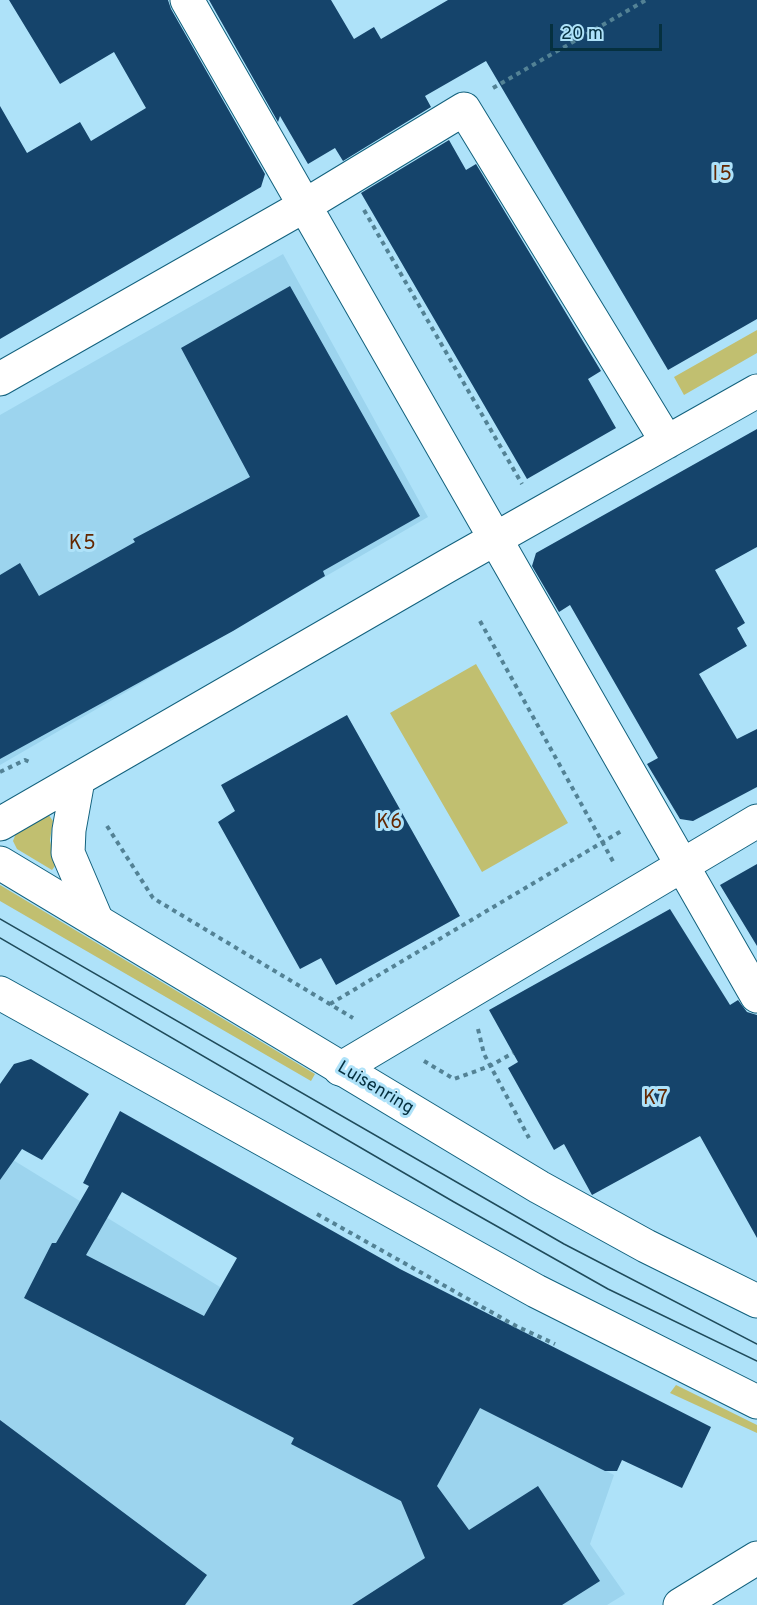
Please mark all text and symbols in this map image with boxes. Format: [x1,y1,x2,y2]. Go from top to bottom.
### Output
scale bar [553,12,666,50]
text: 20 m [561,23,603,46]
district label: I5 [712,164,734,188]
district label: K5 [69,533,97,557]
district label: K6 [376,812,404,836]
street label: Luisenring [333,1058,417,1120]
district label: K7 [643,1088,669,1112]

